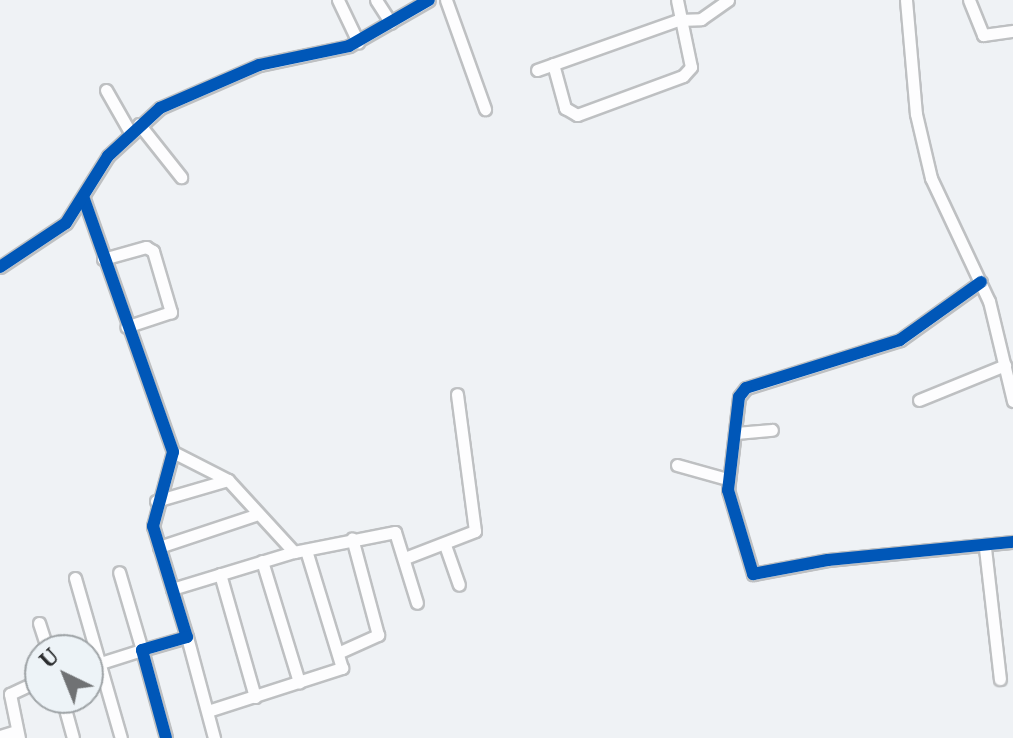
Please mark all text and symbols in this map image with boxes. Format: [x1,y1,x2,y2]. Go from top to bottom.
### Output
north arrow [24,634,104,714]
text: U [33,641,65,674]

